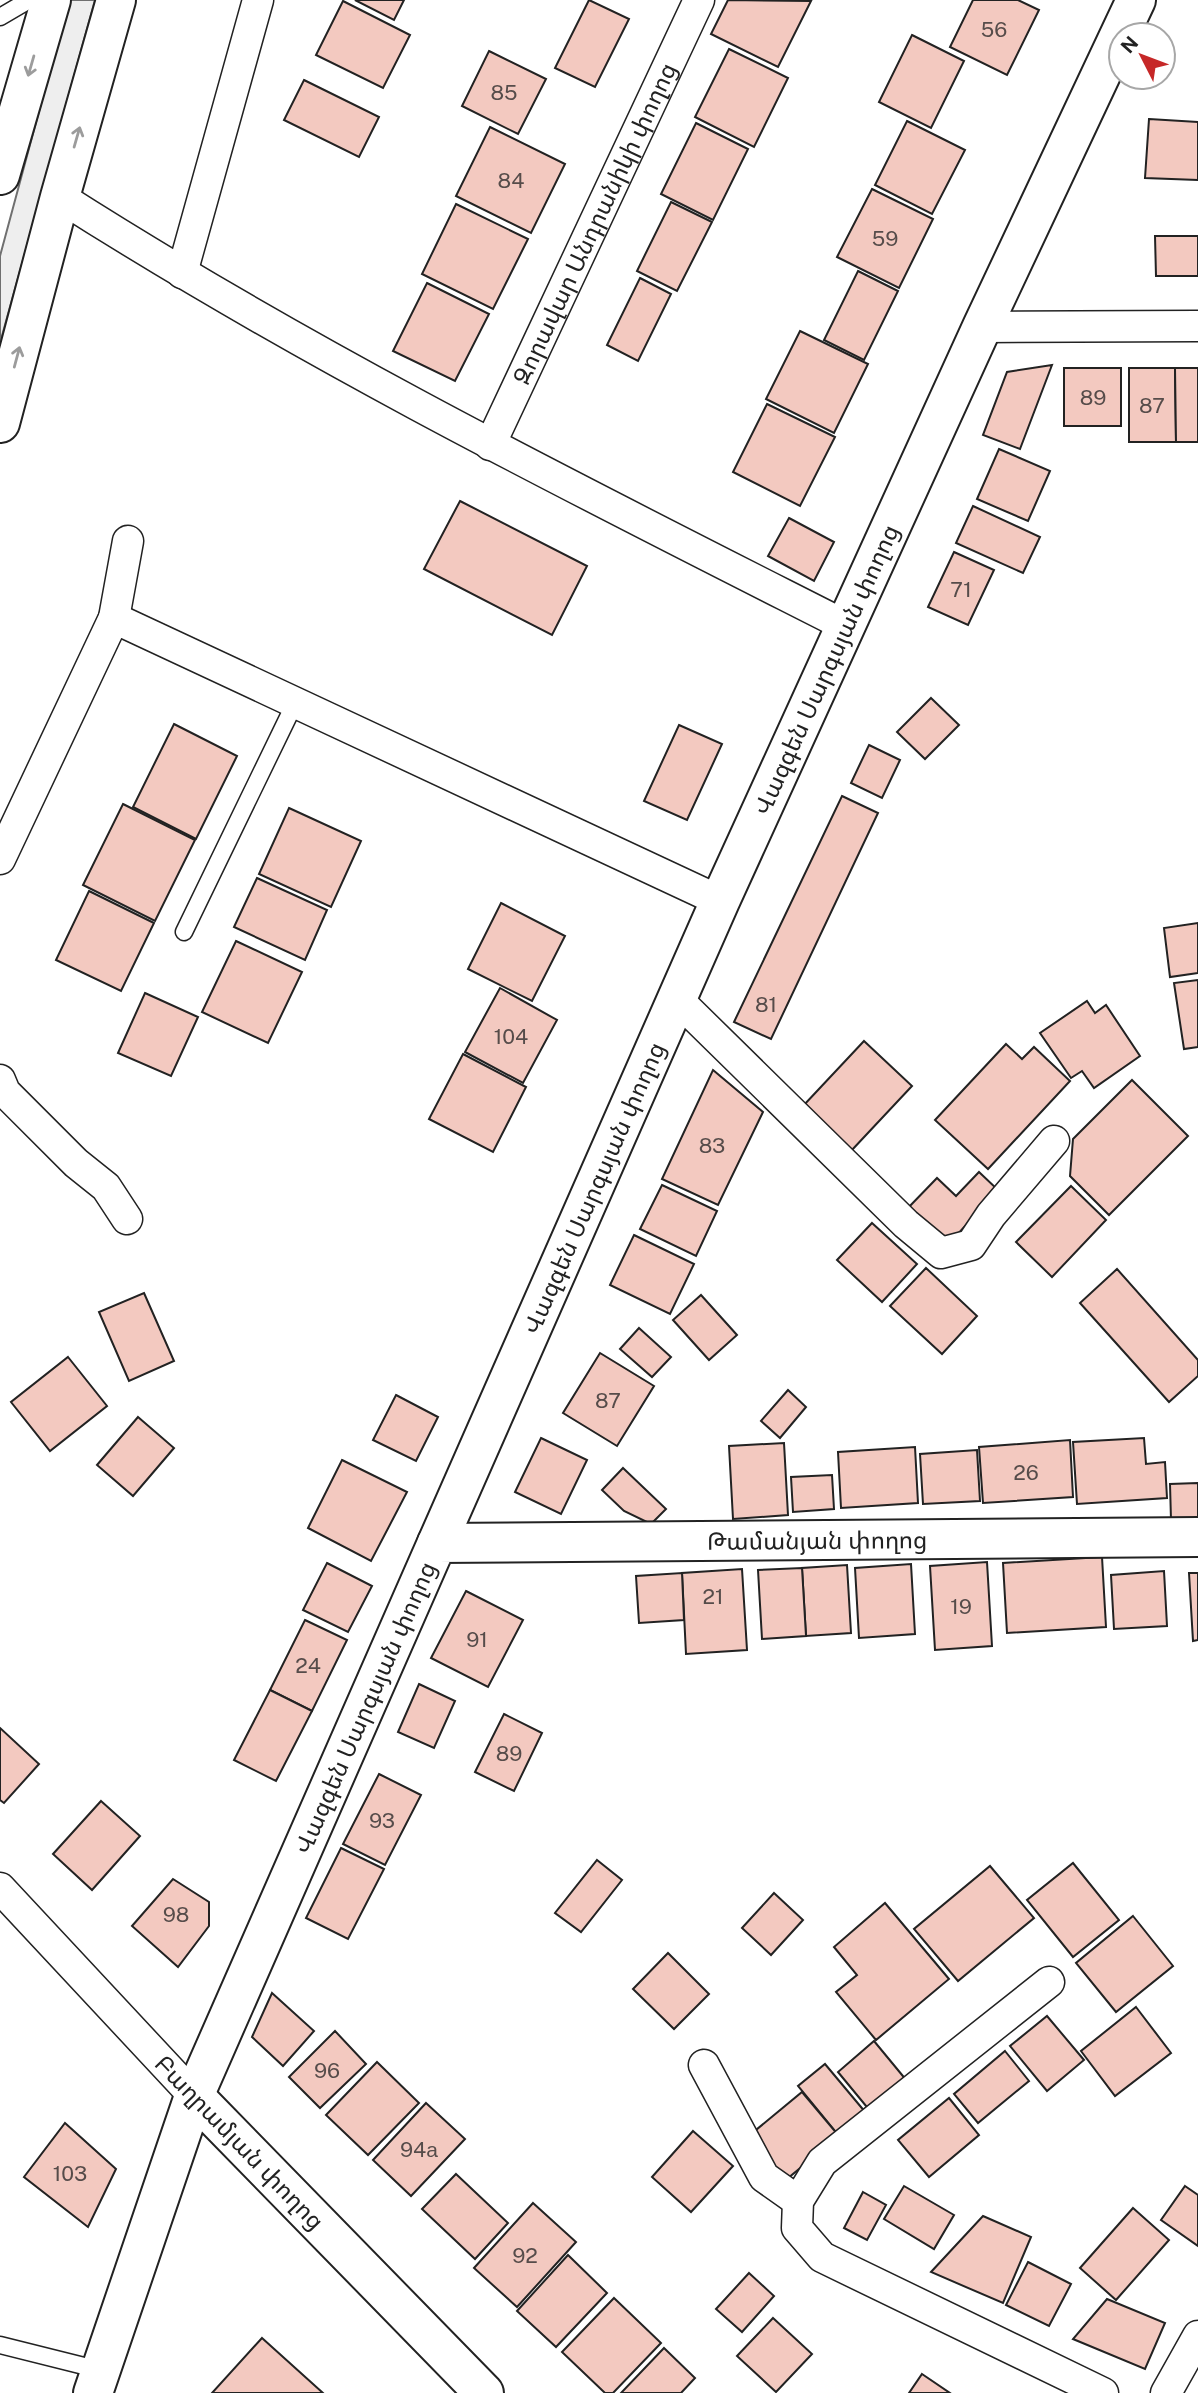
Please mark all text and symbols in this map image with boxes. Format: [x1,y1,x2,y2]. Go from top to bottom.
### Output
house number: 56 [981,17,1007,42]
north arrow [1107,21,1177,91]
text: N [1116,32,1143,58]
one-way arrow [24,54,37,76]
street label: Զորավար Անդրանիկի փողոց [507,58,683,389]
house number: 85 [490,80,518,105]
one-way arrow [71,126,84,148]
house number: 84 [498,168,524,193]
house number: 59 [872,226,898,251]
one-way arrow [12,346,25,368]
house number: 89 [1080,385,1106,410]
house number: 87 [1139,393,1165,418]
street label: Վազգեն Սարգսյան փողոց [747,520,905,819]
house number: 71 [950,577,972,602]
house number: 81 [755,992,777,1017]
house number: 104 [494,1024,528,1049]
street label: Վազգեն Սարգսյան փողոց [517,1038,671,1338]
house number: 83 [699,1133,725,1158]
house number: 87 [595,1388,621,1413]
house number: 26 [1013,1460,1039,1485]
street label: Թամանյան փողոց [707,1525,928,1555]
street label: Վազգեն Սարգսյան փողոց [288,1557,442,1858]
house number: 21 [702,1584,724,1609]
house number: 19 [950,1594,972,1619]
house number: 91 [466,1627,488,1652]
house number: 24 [295,1653,321,1678]
house number: 89 [496,1741,522,1766]
house number: 93 [369,1808,395,1833]
house number: 98 [163,1902,189,1927]
street label: Բաղրամյան փողոց [149,2049,330,2236]
house number: 96 [314,2058,340,2083]
house number: 94а [400,2137,438,2162]
house number: 103 [53,2161,87,2186]
house number: 92 [512,2243,538,2268]

